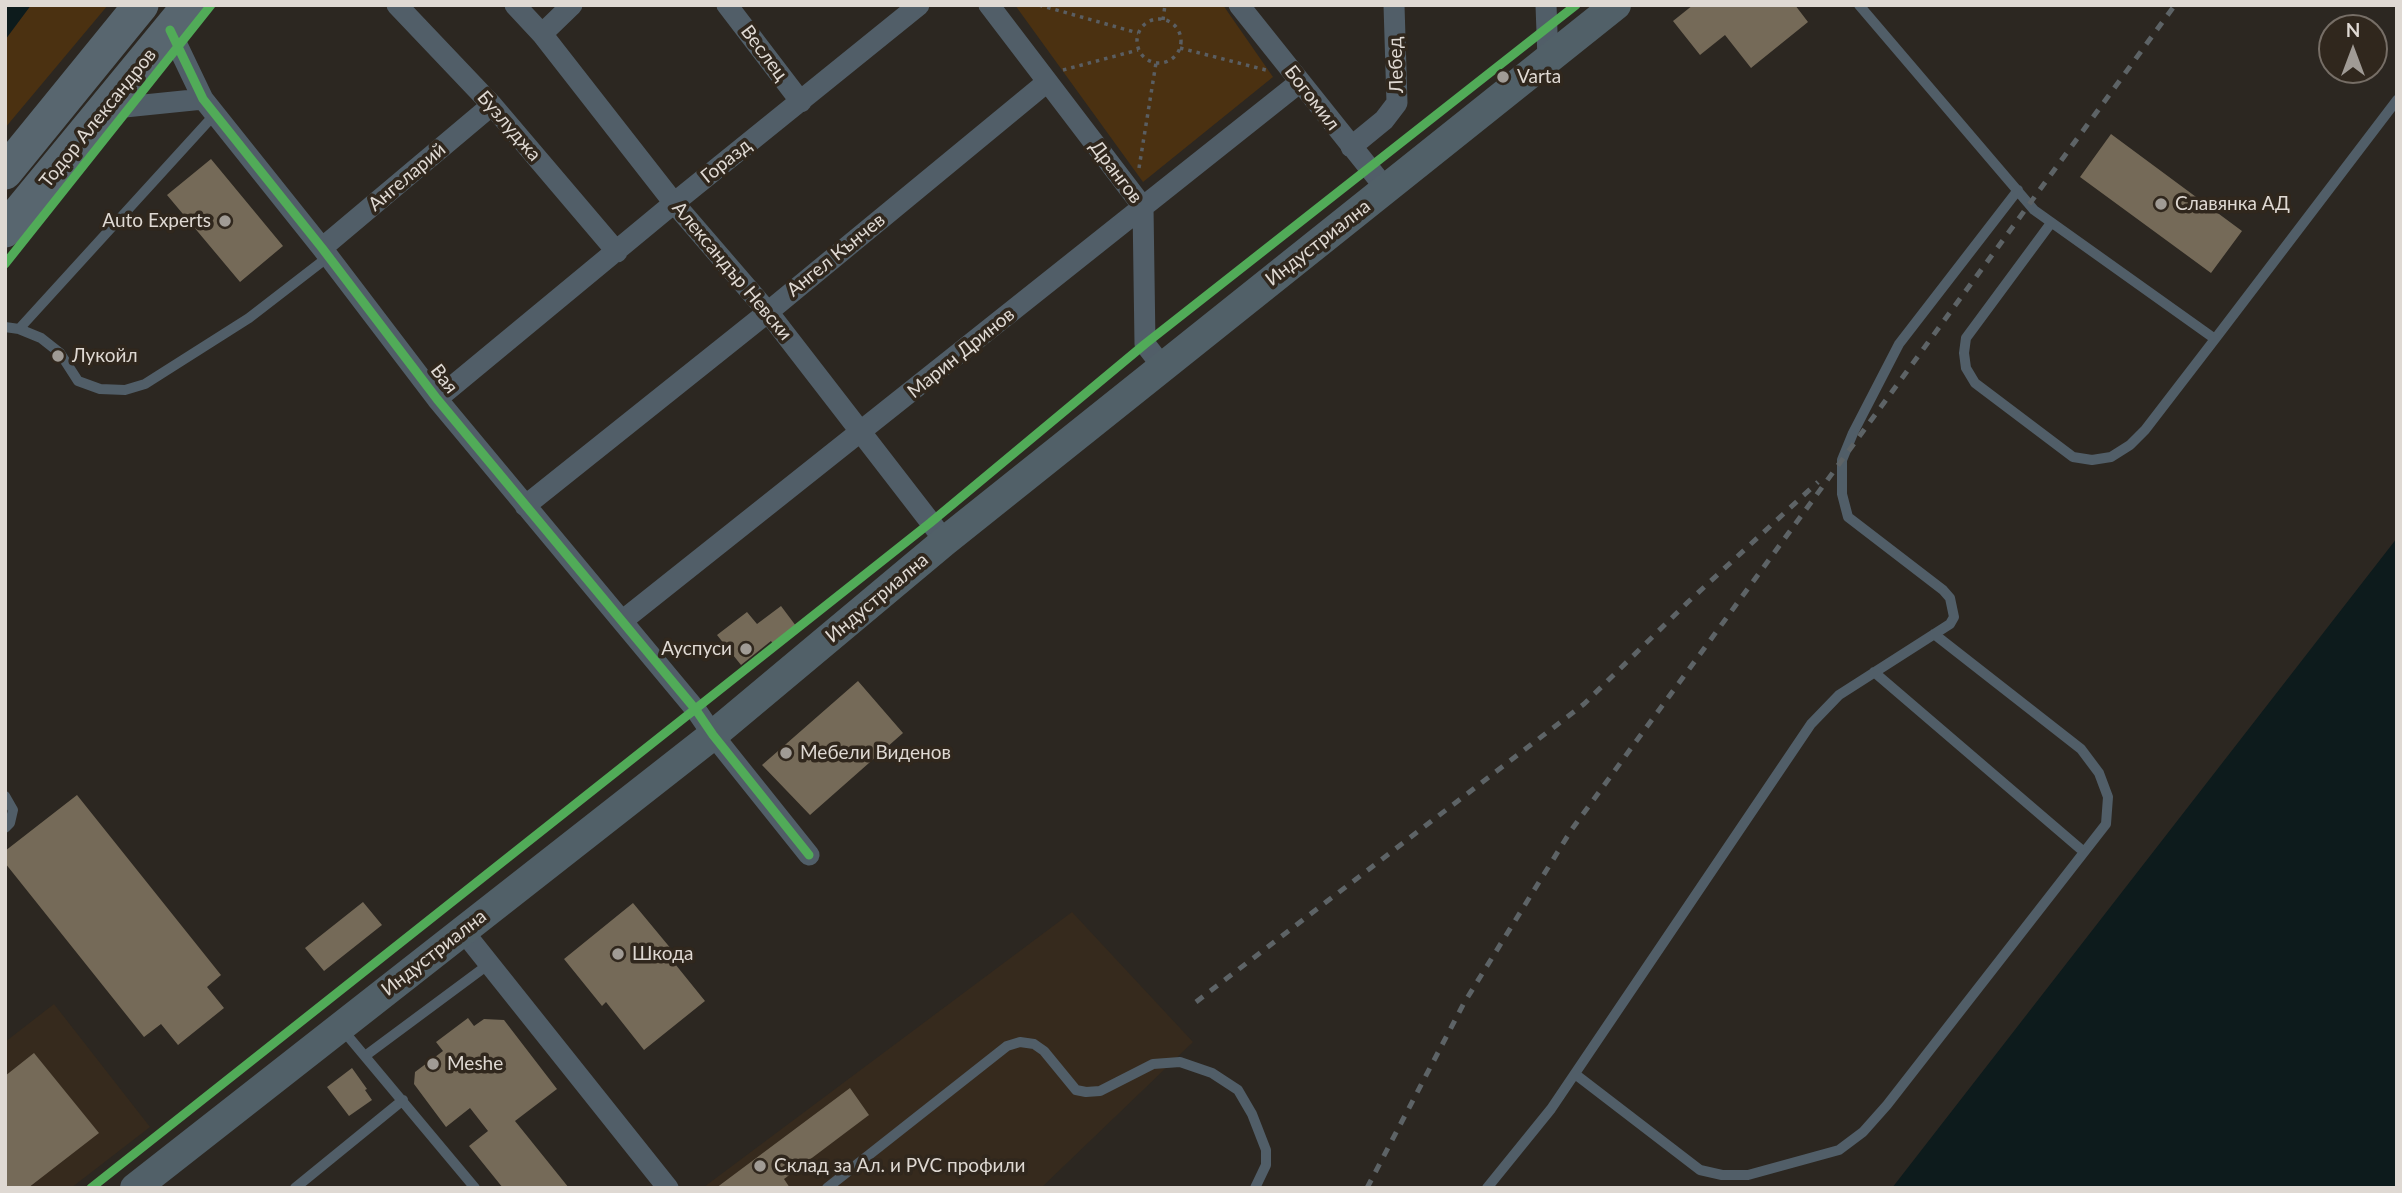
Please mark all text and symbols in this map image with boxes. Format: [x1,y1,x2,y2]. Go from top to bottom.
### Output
north arrow [2318,14,2388,84]
text: N [2346,18,2360,41]
street label: Веслец [736,21,792,85]
street label: Лебед [1384,36,1408,94]
street label: Тодор Александров [35,44,161,192]
street label: Богомил [1280,61,1344,135]
place label: Varta [1517,66,1561,88]
marker: Varta [1495,69,1511,85]
street label: Бузлуджа [472,86,546,166]
street label: Горазд [696,134,756,188]
street label: Дрангов [1085,136,1147,208]
street label: Ангеларий [364,138,450,216]
place label: Славянка АД [2175,193,2290,215]
street label: Индустриална [1261,195,1375,291]
marker: Славянка АД [2153,196,2169,212]
street label: Александър Невски [667,197,797,345]
street label: Ангел Кънчев [782,208,890,302]
place label: Auto Experts [102,210,211,232]
marker: Auto Experts [217,213,233,229]
street label: Марин Дринов [903,303,1019,403]
place label: Лукойл [72,345,138,367]
marker: Лукойл [50,348,66,364]
street label: Вая [425,360,463,398]
street label: Индустриална [821,549,933,647]
place label: Ауспуси [661,638,732,660]
marker: Ауспуси [738,641,754,657]
place label: Мебели Виденов [800,742,951,764]
marker: Мебели Виденов [778,745,794,761]
street label: Индустриална [377,905,491,1001]
place label: Шкода [632,943,693,965]
marker: Шкода [610,946,626,962]
place label: Meshe [447,1053,503,1075]
marker: Meshe [425,1056,441,1072]
place label: Склад за Ал. и PVC профили [774,1155,1026,1177]
marker: Склад за Ал. и PVC профили [752,1158,768,1174]

